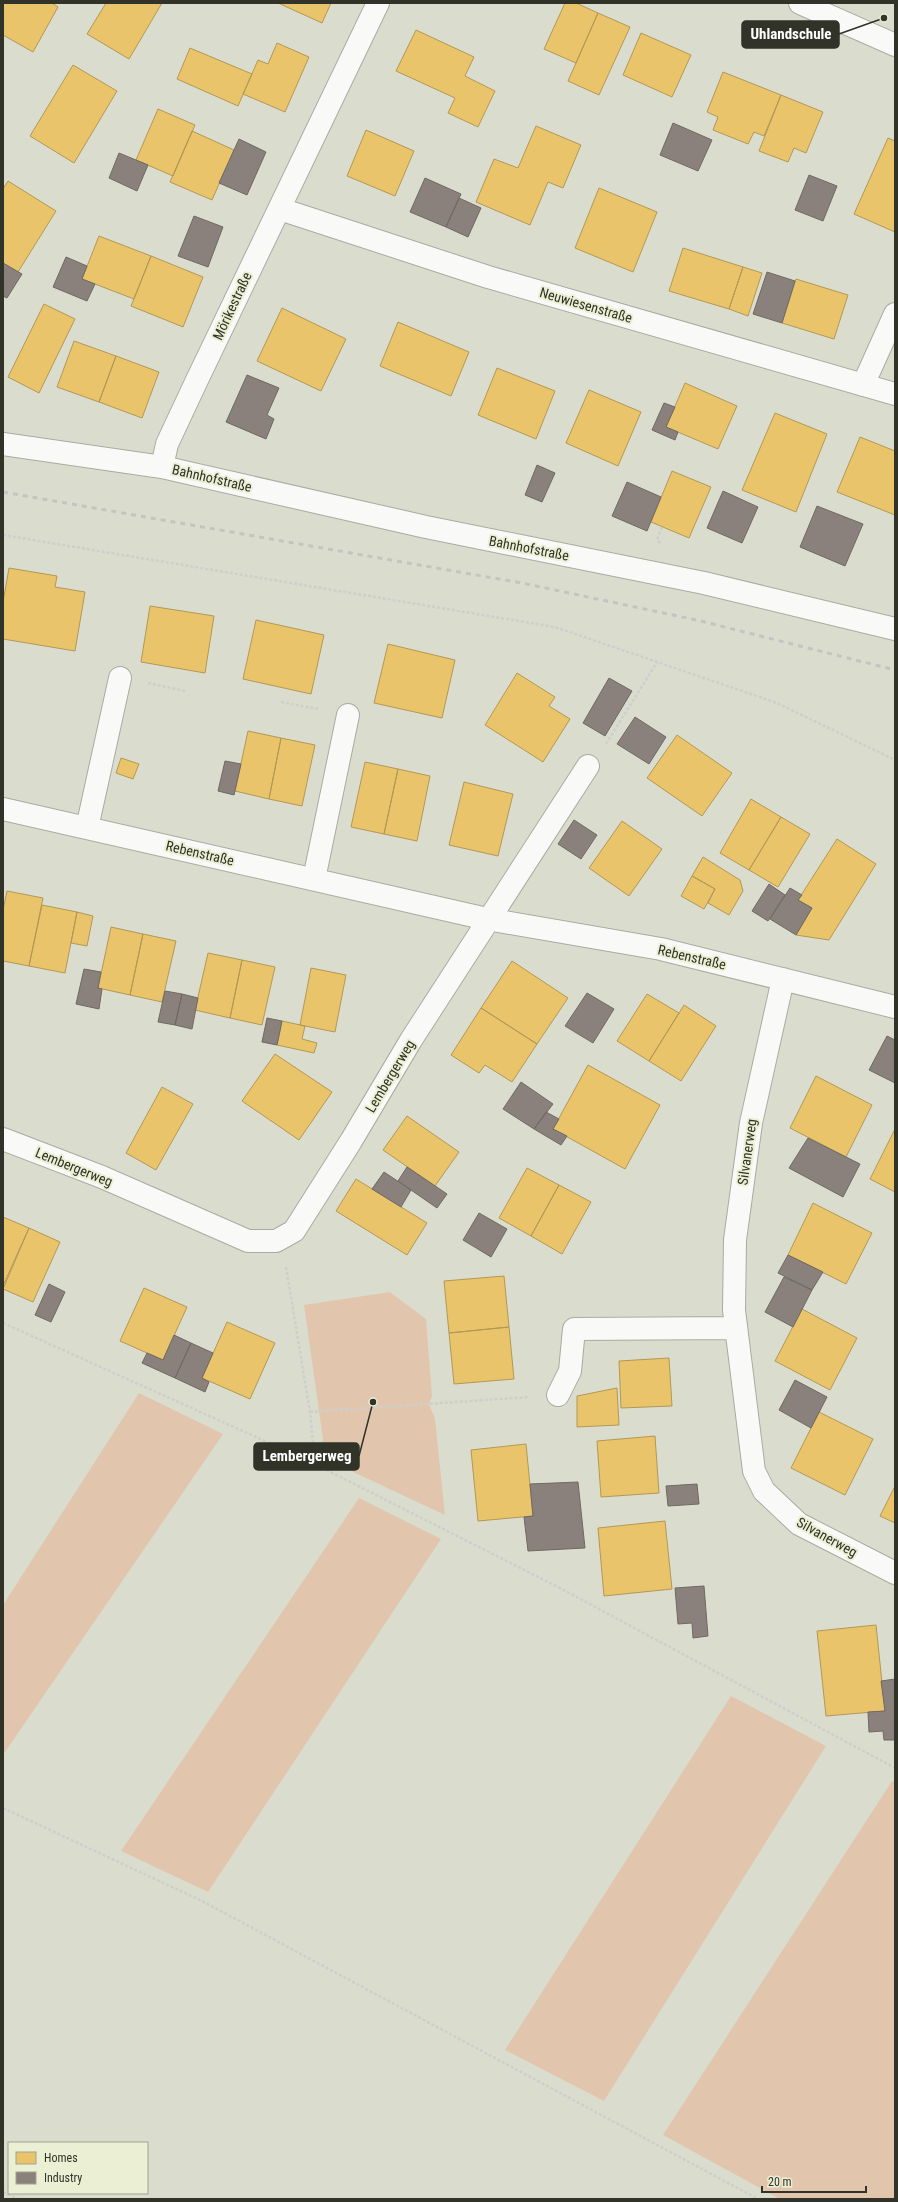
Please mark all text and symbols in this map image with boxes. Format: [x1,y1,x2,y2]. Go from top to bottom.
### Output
callout: Uhlandschule [742,21,839,48]
text: Uhlandschule [750,25,832,43]
street label: Mörikestraße [209,269,255,342]
street label: Neuwiesenstraße [538,284,635,326]
street label: Bahnhofstraße [171,461,254,495]
street label: Bahnhofstraße [488,532,571,564]
street label: Rebenstraße [164,837,236,869]
street label: Rebenstraße [656,941,728,973]
street label: Lembergerweg [362,1037,418,1115]
street label: Silvanerweg [734,1118,760,1186]
street label: Lembergerweg [33,1144,115,1190]
callout: Lembergerweg [254,1443,359,1470]
text: Lembergerweg [263,1447,351,1465]
street label: Silvanerweg [794,1514,860,1560]
legend [8,2142,148,2194]
text: Homes [44,2151,78,2165]
scale bar [762,2168,866,2194]
text: Industry [44,2171,82,2185]
text: 20 m [768,2175,792,2189]

